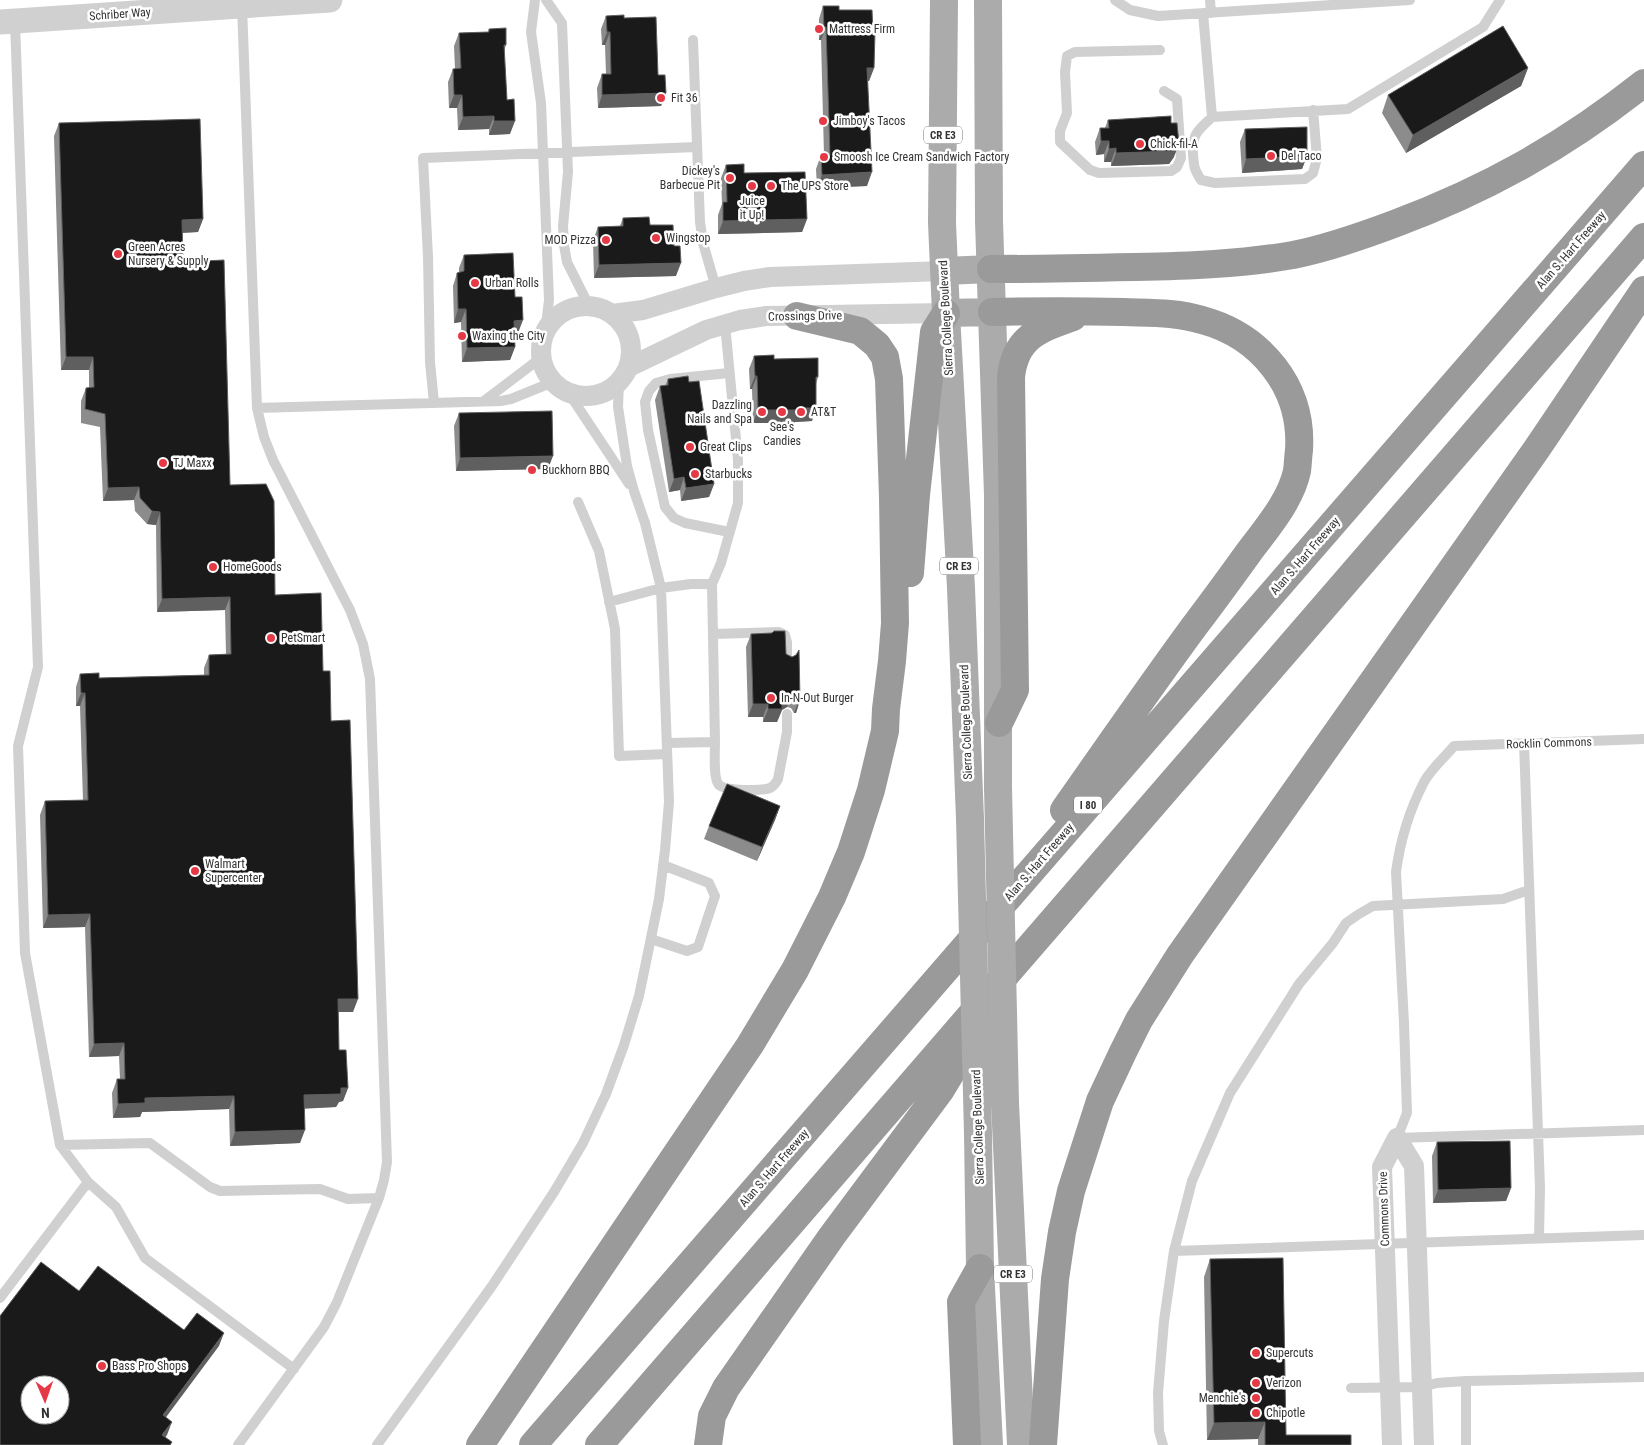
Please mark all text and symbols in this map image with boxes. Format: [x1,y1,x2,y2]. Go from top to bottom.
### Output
street label: Schriber Way [89,5,151,23]
place label: Mattress Firm [829,22,895,36]
marker: Mattress Firm [813,23,825,35]
place label: Fit 36 [671,91,698,105]
marker: Fit 36 [655,92,667,104]
place label: Jimboy's Tacos [833,114,906,128]
marker: Jimboy's Tacos [817,115,829,127]
road number: CR E3 [924,126,962,144]
place label: Chick-fil-A [1150,137,1198,151]
marker: Chick-fil-A [1134,138,1146,150]
place label: Del Taco [1281,149,1322,163]
place label: Smoosh Ice Cream Sandwich Factory [834,150,1009,164]
marker: Del Taco [1265,150,1277,162]
marker: Smoosh Ice Cream Sandwich Factory [818,151,830,163]
place label: Dickey's Barbecue Pit [660,164,720,192]
marker: Dickey's Barbecue Pit [724,172,736,184]
place label: The UPS Store [781,179,849,193]
marker: Juice it Up! [746,180,758,192]
marker: The UPS Store [765,180,777,192]
place label: Juice it Up! [739,194,765,222]
street label: Alan S. Hart Freeway [1533,208,1609,292]
place label: Wingstop [666,231,711,245]
marker: Wingstop [650,232,662,244]
place label: MOD Pizza [544,233,596,247]
marker: MOD Pizza [600,234,612,246]
place label: Green Acres Nursery & Supply [128,240,208,268]
marker: Green Acres Nursery & Supply [112,248,124,260]
street label: Sierra College Boulevard [936,260,956,376]
place label: Urban Rolls [485,276,539,290]
marker: Urban Rolls [469,277,481,289]
street label: Crossings Drive [768,308,842,324]
place label: Waxing the City [472,329,545,343]
marker: Waxing the City [456,330,468,342]
place label: Dazzling Nails and Spa [687,398,752,426]
place label: AT&T [811,405,836,419]
marker: Dazzling Nails and Spa [756,406,768,418]
marker: See's Candies [776,406,788,418]
marker: AT&T [795,406,807,418]
place label: See's Candies [763,420,801,448]
place label: Great Clips [700,440,752,454]
marker: Great Clips [684,441,696,453]
place label: TJ Maxx [173,456,212,470]
marker: TJ Maxx [157,457,169,469]
place label: Buckhorn BBQ [542,463,610,477]
marker: Buckhorn BBQ [526,464,538,476]
place label: Starbucks [705,467,752,481]
marker: Starbucks [689,468,701,480]
street label: Alan S. Hart Freeway [1267,514,1343,598]
road number: CR E3 [940,558,978,574]
place label: HomeGoods [223,560,282,574]
marker: HomeGoods [207,561,219,573]
place label: PetSmart [281,631,326,645]
marker: PetSmart [265,632,277,644]
street label: Sierra College Boulevard [957,664,975,780]
place label: In-N-Out Burger [781,691,854,705]
marker: In-N-Out Burger [765,692,777,704]
street label: Rocklin Commons [1506,735,1592,751]
road number: I 80 [1074,796,1102,814]
street label: Alan S. Hart Freeway [1001,820,1077,904]
place label: Walmart Supercenter [205,857,262,885]
marker: Walmart Supercenter [189,865,201,877]
street label: Sierra College Boulevard [969,1069,987,1185]
street label: Alan S. Hart Freeway [736,1126,812,1210]
street label: Commons Drive [1376,1171,1392,1247]
road number: CR E3 [994,1266,1032,1282]
place label: Supercuts [1266,1346,1313,1360]
marker: Supercuts [1250,1347,1262,1359]
place label: Bass Pro Shops [112,1359,186,1373]
marker: Bass Pro Shops [96,1360,108,1372]
north arrow [20,1375,70,1425]
place label: Verizon [1266,1376,1302,1390]
marker: Verizon [1250,1377,1262,1389]
place label: Menchie's [1199,1391,1246,1405]
marker: Menchie's [1250,1392,1262,1404]
text: N [41,1405,50,1421]
place label: Chipotle [1266,1406,1306,1420]
marker: Chipotle [1250,1407,1262,1419]

